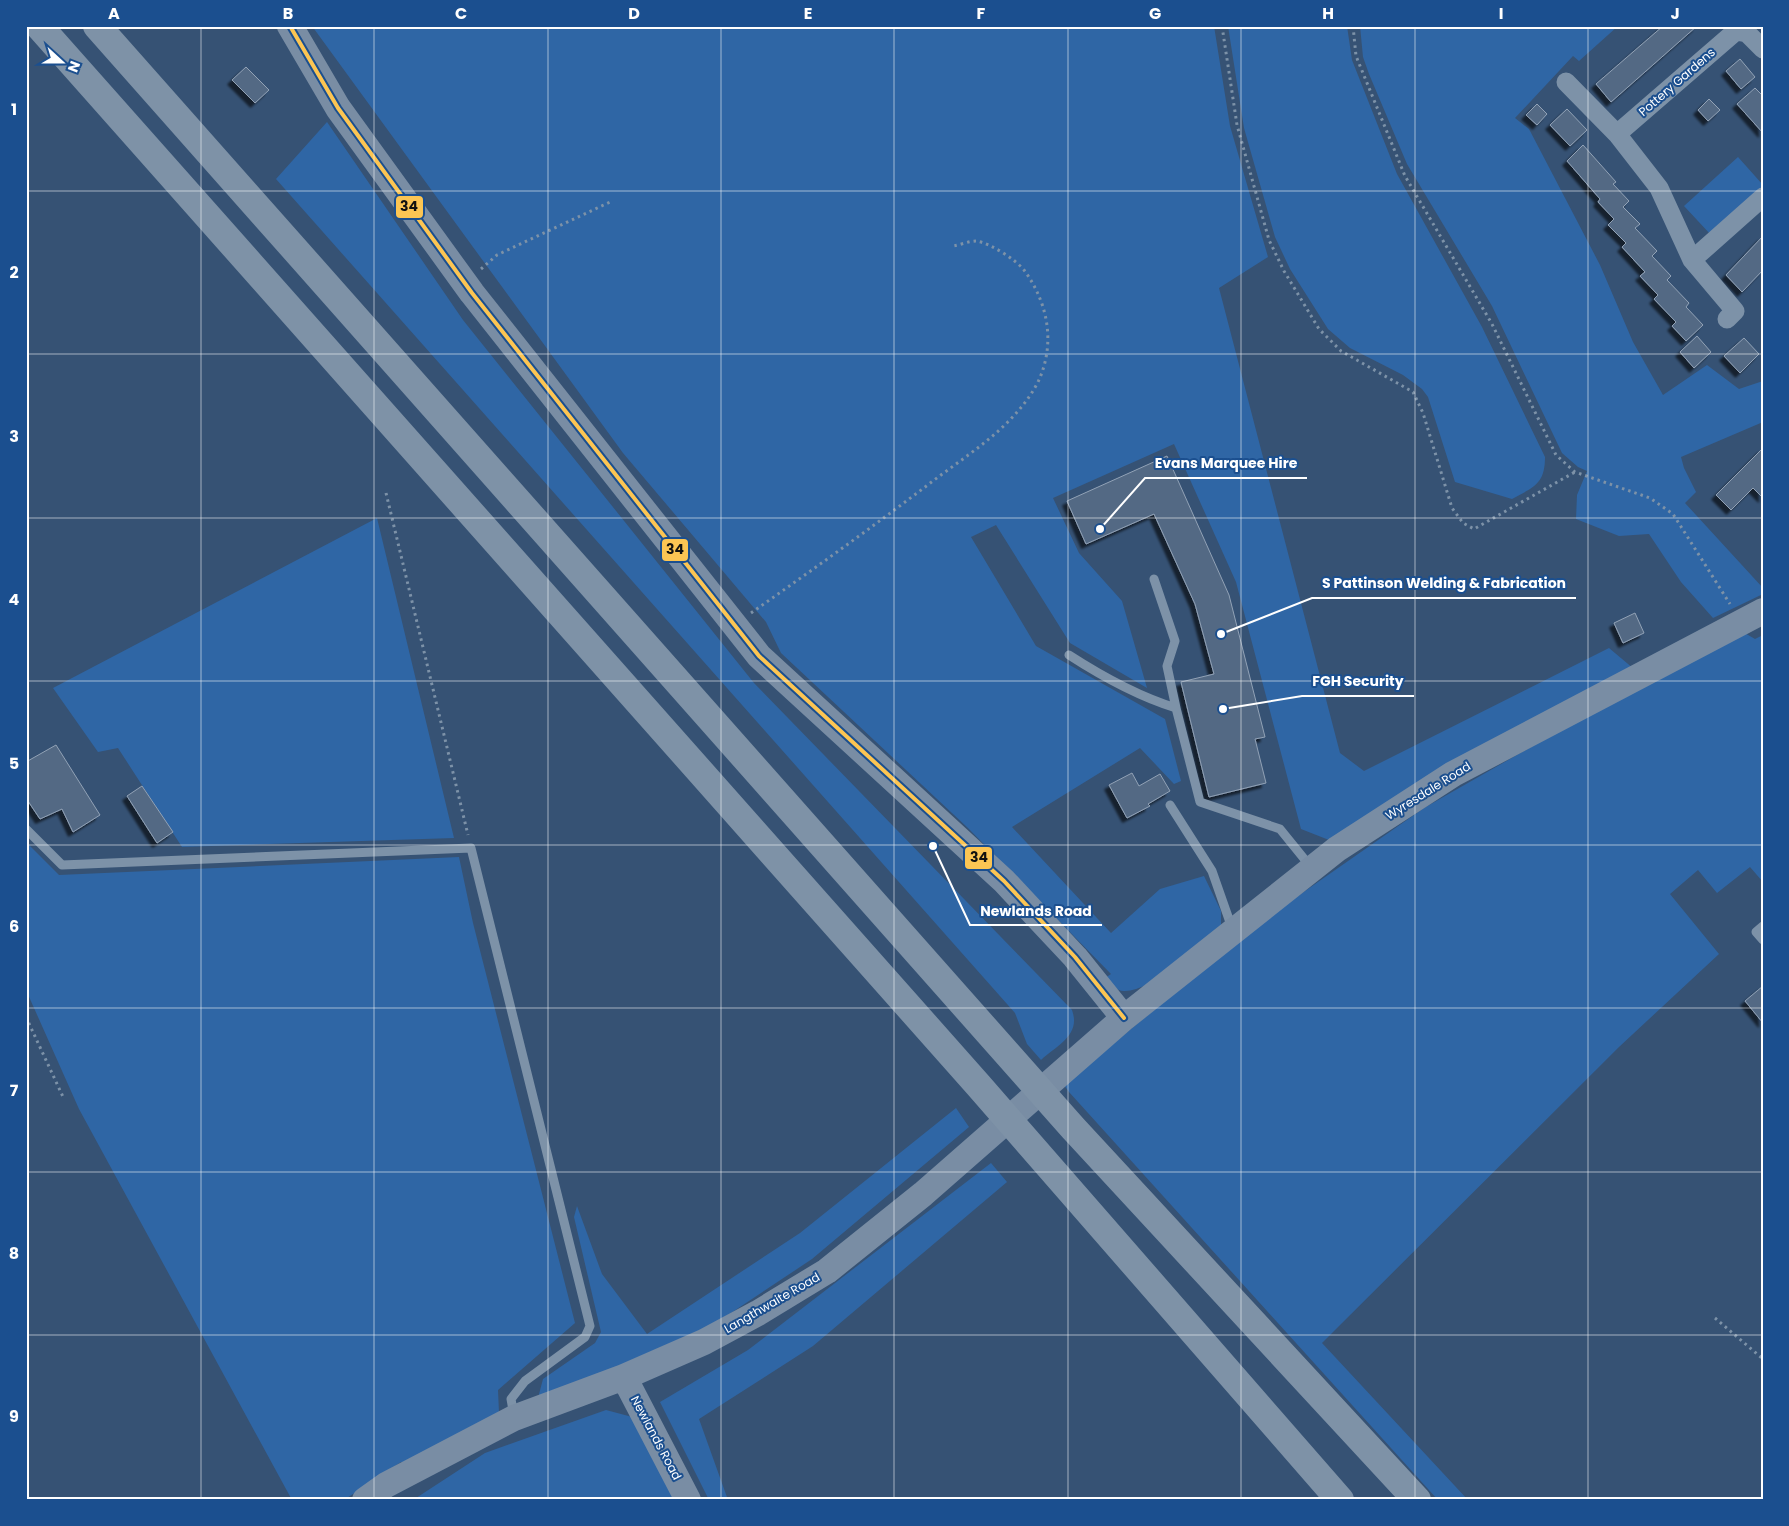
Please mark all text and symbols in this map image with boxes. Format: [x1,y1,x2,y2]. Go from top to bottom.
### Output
text: A [108,2,120,25]
text: B [283,2,293,25]
text: C [455,2,467,25]
text: D [628,2,640,25]
text: E [804,2,812,25]
text: F [977,2,986,25]
text: G [1149,2,1161,25]
text: H [1322,2,1334,25]
text: I [1499,2,1503,25]
text: J [1670,2,1680,25]
north arrow [38,38,88,88]
street label: Pottery Gardens [1635,43,1719,120]
text: N [63,58,85,75]
text: 1 [11,98,17,121]
line badge: 34 [395,195,424,219]
text: 34 [400,196,418,216]
text: 2 [9,261,19,284]
text: 3 [9,425,19,448]
callout: Evans Marquee Hire [1145,449,1307,478]
text: Evans Marquee Hire [1155,453,1298,473]
line badge: 34 [661,538,689,562]
text: 34 [666,539,684,559]
callout: S Pattinson Welding & Fabrication [1312,569,1576,598]
text: S Pattinson Welding & Fabrication [1322,573,1566,593]
text: 4 [9,588,20,611]
callout: FGH Security [1302,667,1414,696]
text: FGH Security [1312,671,1404,691]
text: 5 [9,752,19,775]
street label: Wyresdale Road [1382,757,1474,824]
line badge: 34 [964,846,993,870]
text: 34 [970,847,988,867]
callout: Newlands Road [970,896,1102,925]
text: Newlands Road [980,901,1092,921]
text: 6 [9,915,19,938]
text: 7 [10,1079,19,1102]
text: 8 [9,1242,19,1265]
street label: Langthwaite Road [721,1268,823,1337]
street label: Newlands Road [627,1393,686,1483]
text: 9 [9,1405,19,1428]

